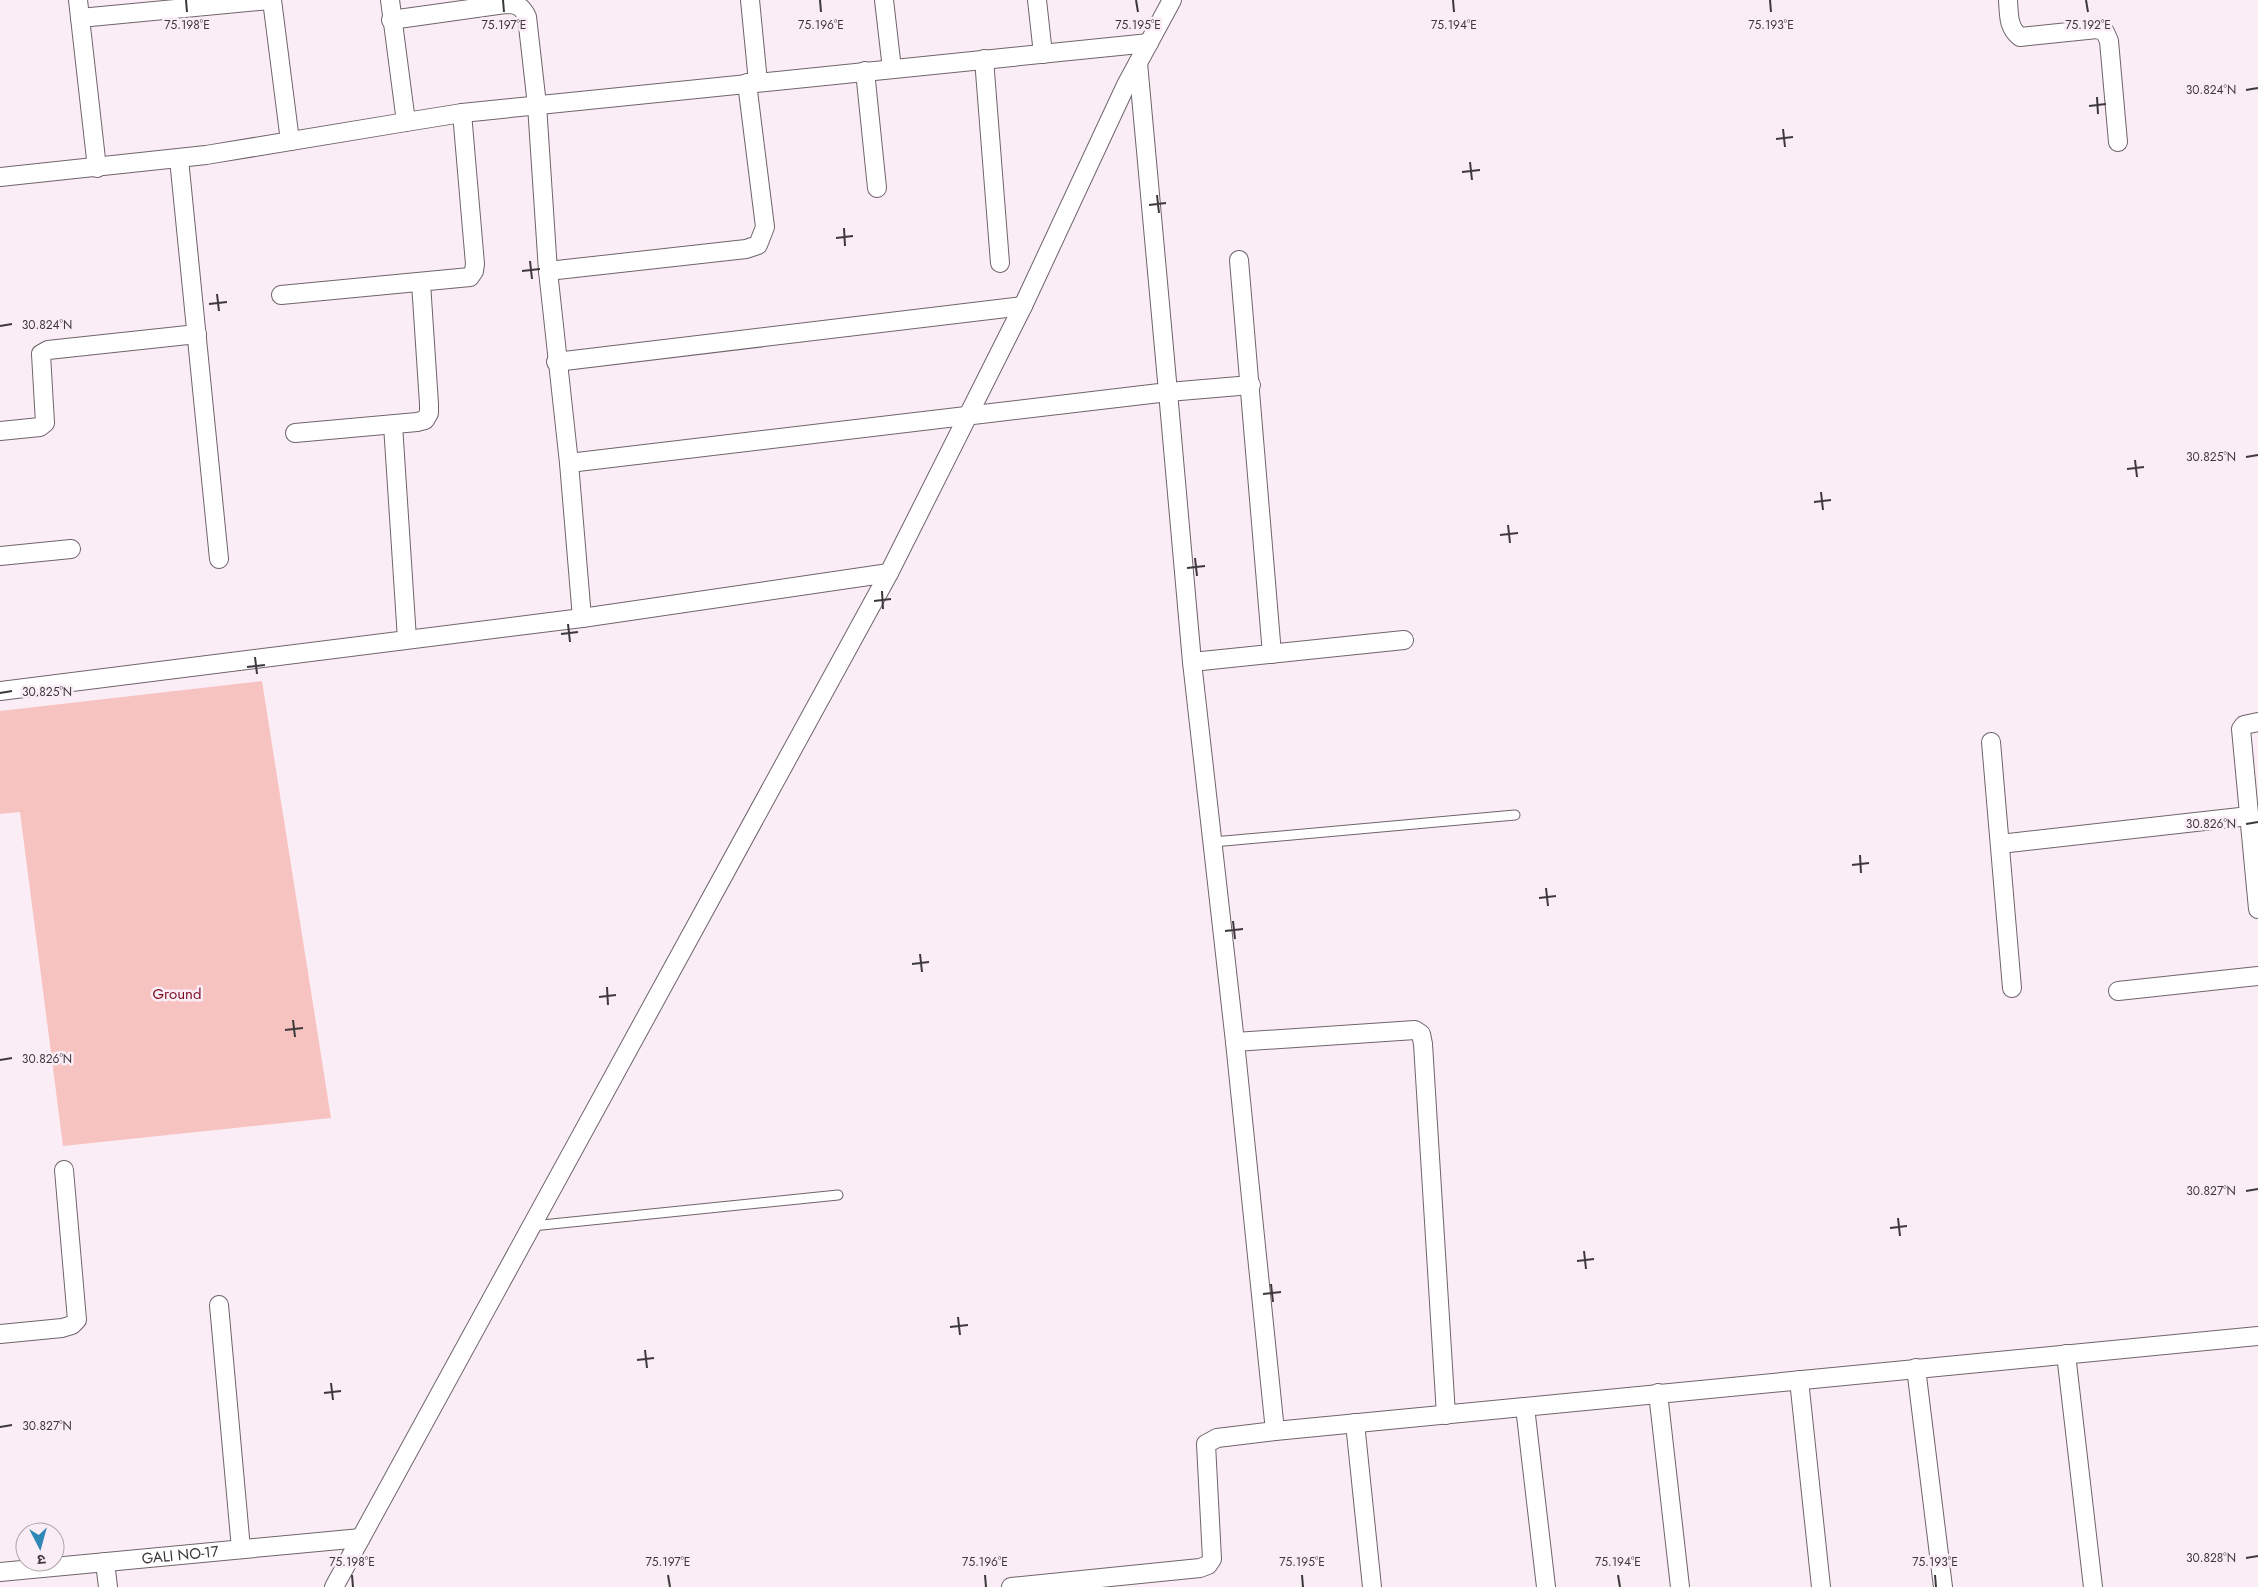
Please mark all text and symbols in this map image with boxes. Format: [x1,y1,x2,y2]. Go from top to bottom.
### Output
text: 75.198°E [164,16,210,34]
text: 75.197°E [482,16,526,34]
text: 75.196°E [798,16,844,34]
text: 75.195°E [1115,16,1161,34]
text: 75.194°E [1431,16,1477,34]
text: 75.193°E [1748,16,1794,34]
text: 75.192°E [2065,16,2111,34]
text: 30.824°N [2186,81,2236,99]
text: 30.824°N [22,316,72,334]
text: 30.825°N [2186,448,2236,466]
text: 30.825°N [22,683,72,701]
text: 30.826°N [2186,815,2236,833]
park label: Ground [152,983,202,1005]
text: 30.826°N [22,1050,72,1068]
text: 30.827°N [2186,1182,2236,1200]
text: 30.827°N [22,1417,72,1435]
north arrow [15,1522,65,1572]
street label: GALI NO-17 [141,1540,220,1570]
text: 30.828°N [2186,1549,2236,1567]
text: उ [35,1550,46,1570]
text: 75.198°E [329,1553,375,1571]
text: 75.197°E [646,1553,690,1571]
text: 75.196°E [962,1553,1008,1571]
text: 75.195°E [1279,1553,1325,1571]
text: 75.194°E [1595,1553,1641,1571]
text: 75.193°E [1912,1553,1958,1571]

